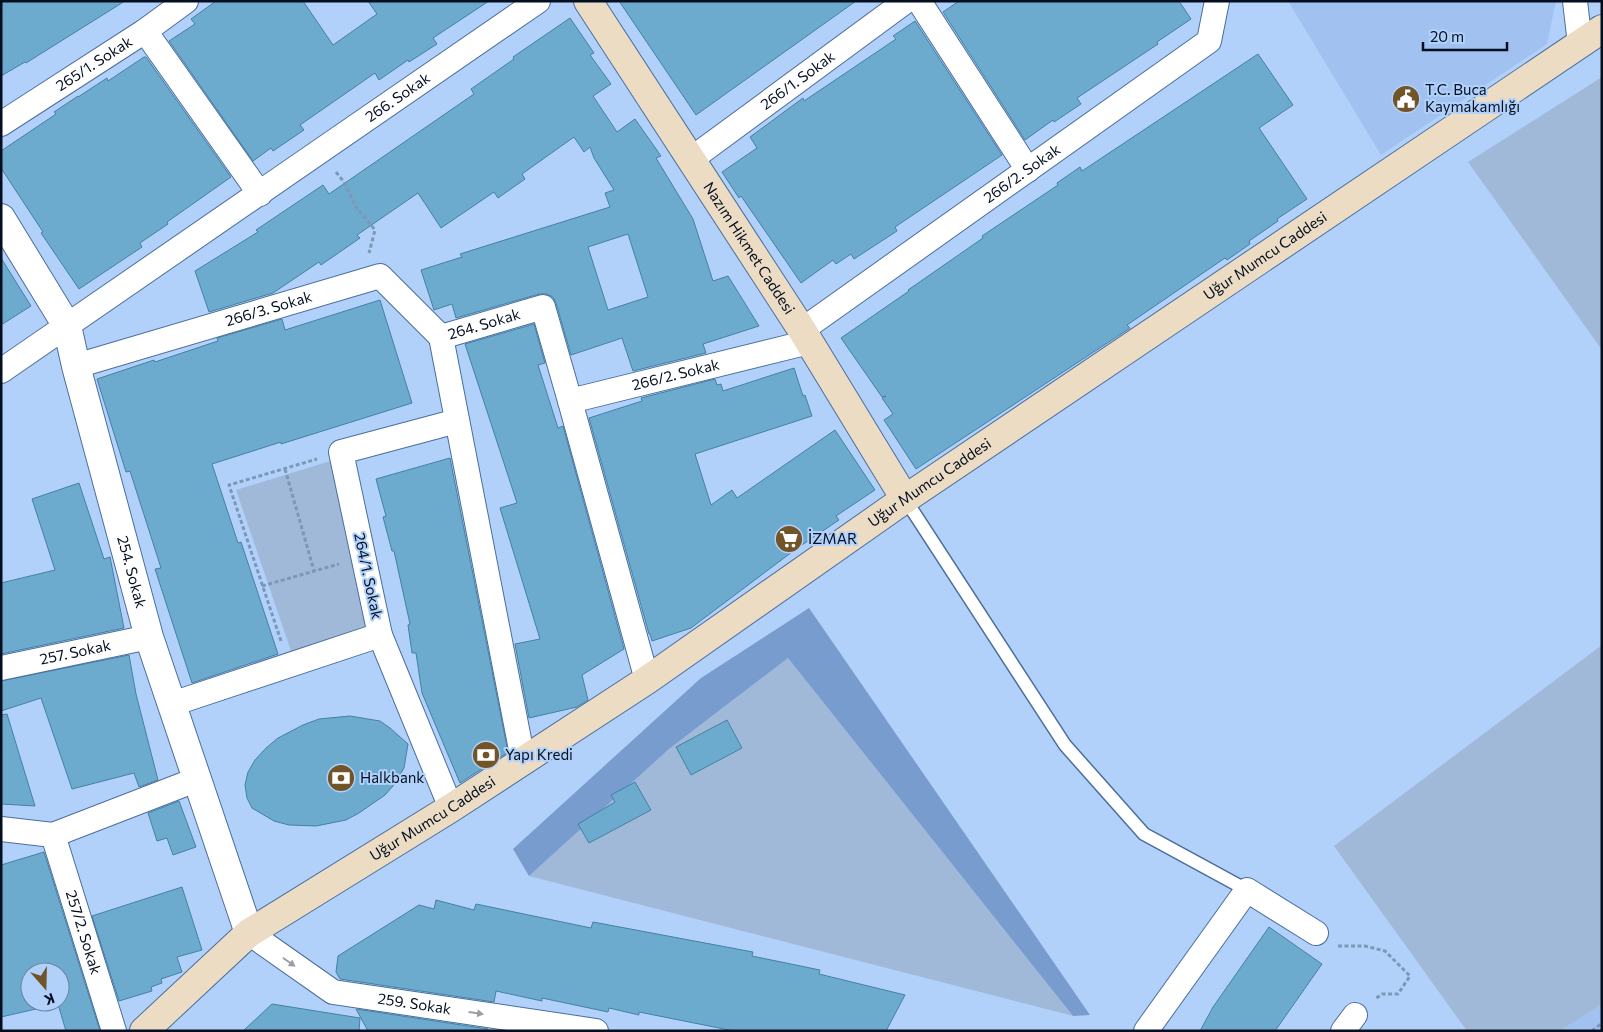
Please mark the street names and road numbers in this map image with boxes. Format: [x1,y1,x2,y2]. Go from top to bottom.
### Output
street label: 265/1. Sokak [52,32,135,94]
street label: 266/1. Sokak [757,47,838,113]
street label: 266. Sokak [362,68,433,125]
street label: 266/2. Sokak [980,140,1063,206]
street label: Nazım Hikmet Caddesi [700,178,799,317]
street label: Uğur Mumcu Caddesi [1200,207,1330,303]
street label: 266/3. Sokak [223,287,314,329]
street label: 264. Sokak [446,304,522,343]
street label: 266/2. Sokak [630,354,721,393]
street label: Uğur Mumcu Caddesi [864,434,994,530]
street label: 264/1. Sokak [351,531,387,621]
street label: 254. Sokak [114,534,151,610]
street label: 257. Sokak [38,635,112,668]
street label: Uğur Mumcu Caddesi [366,772,498,864]
street label: 257/2. Sokak [63,888,106,976]
street label: 259. Sokak [377,989,453,1017]

